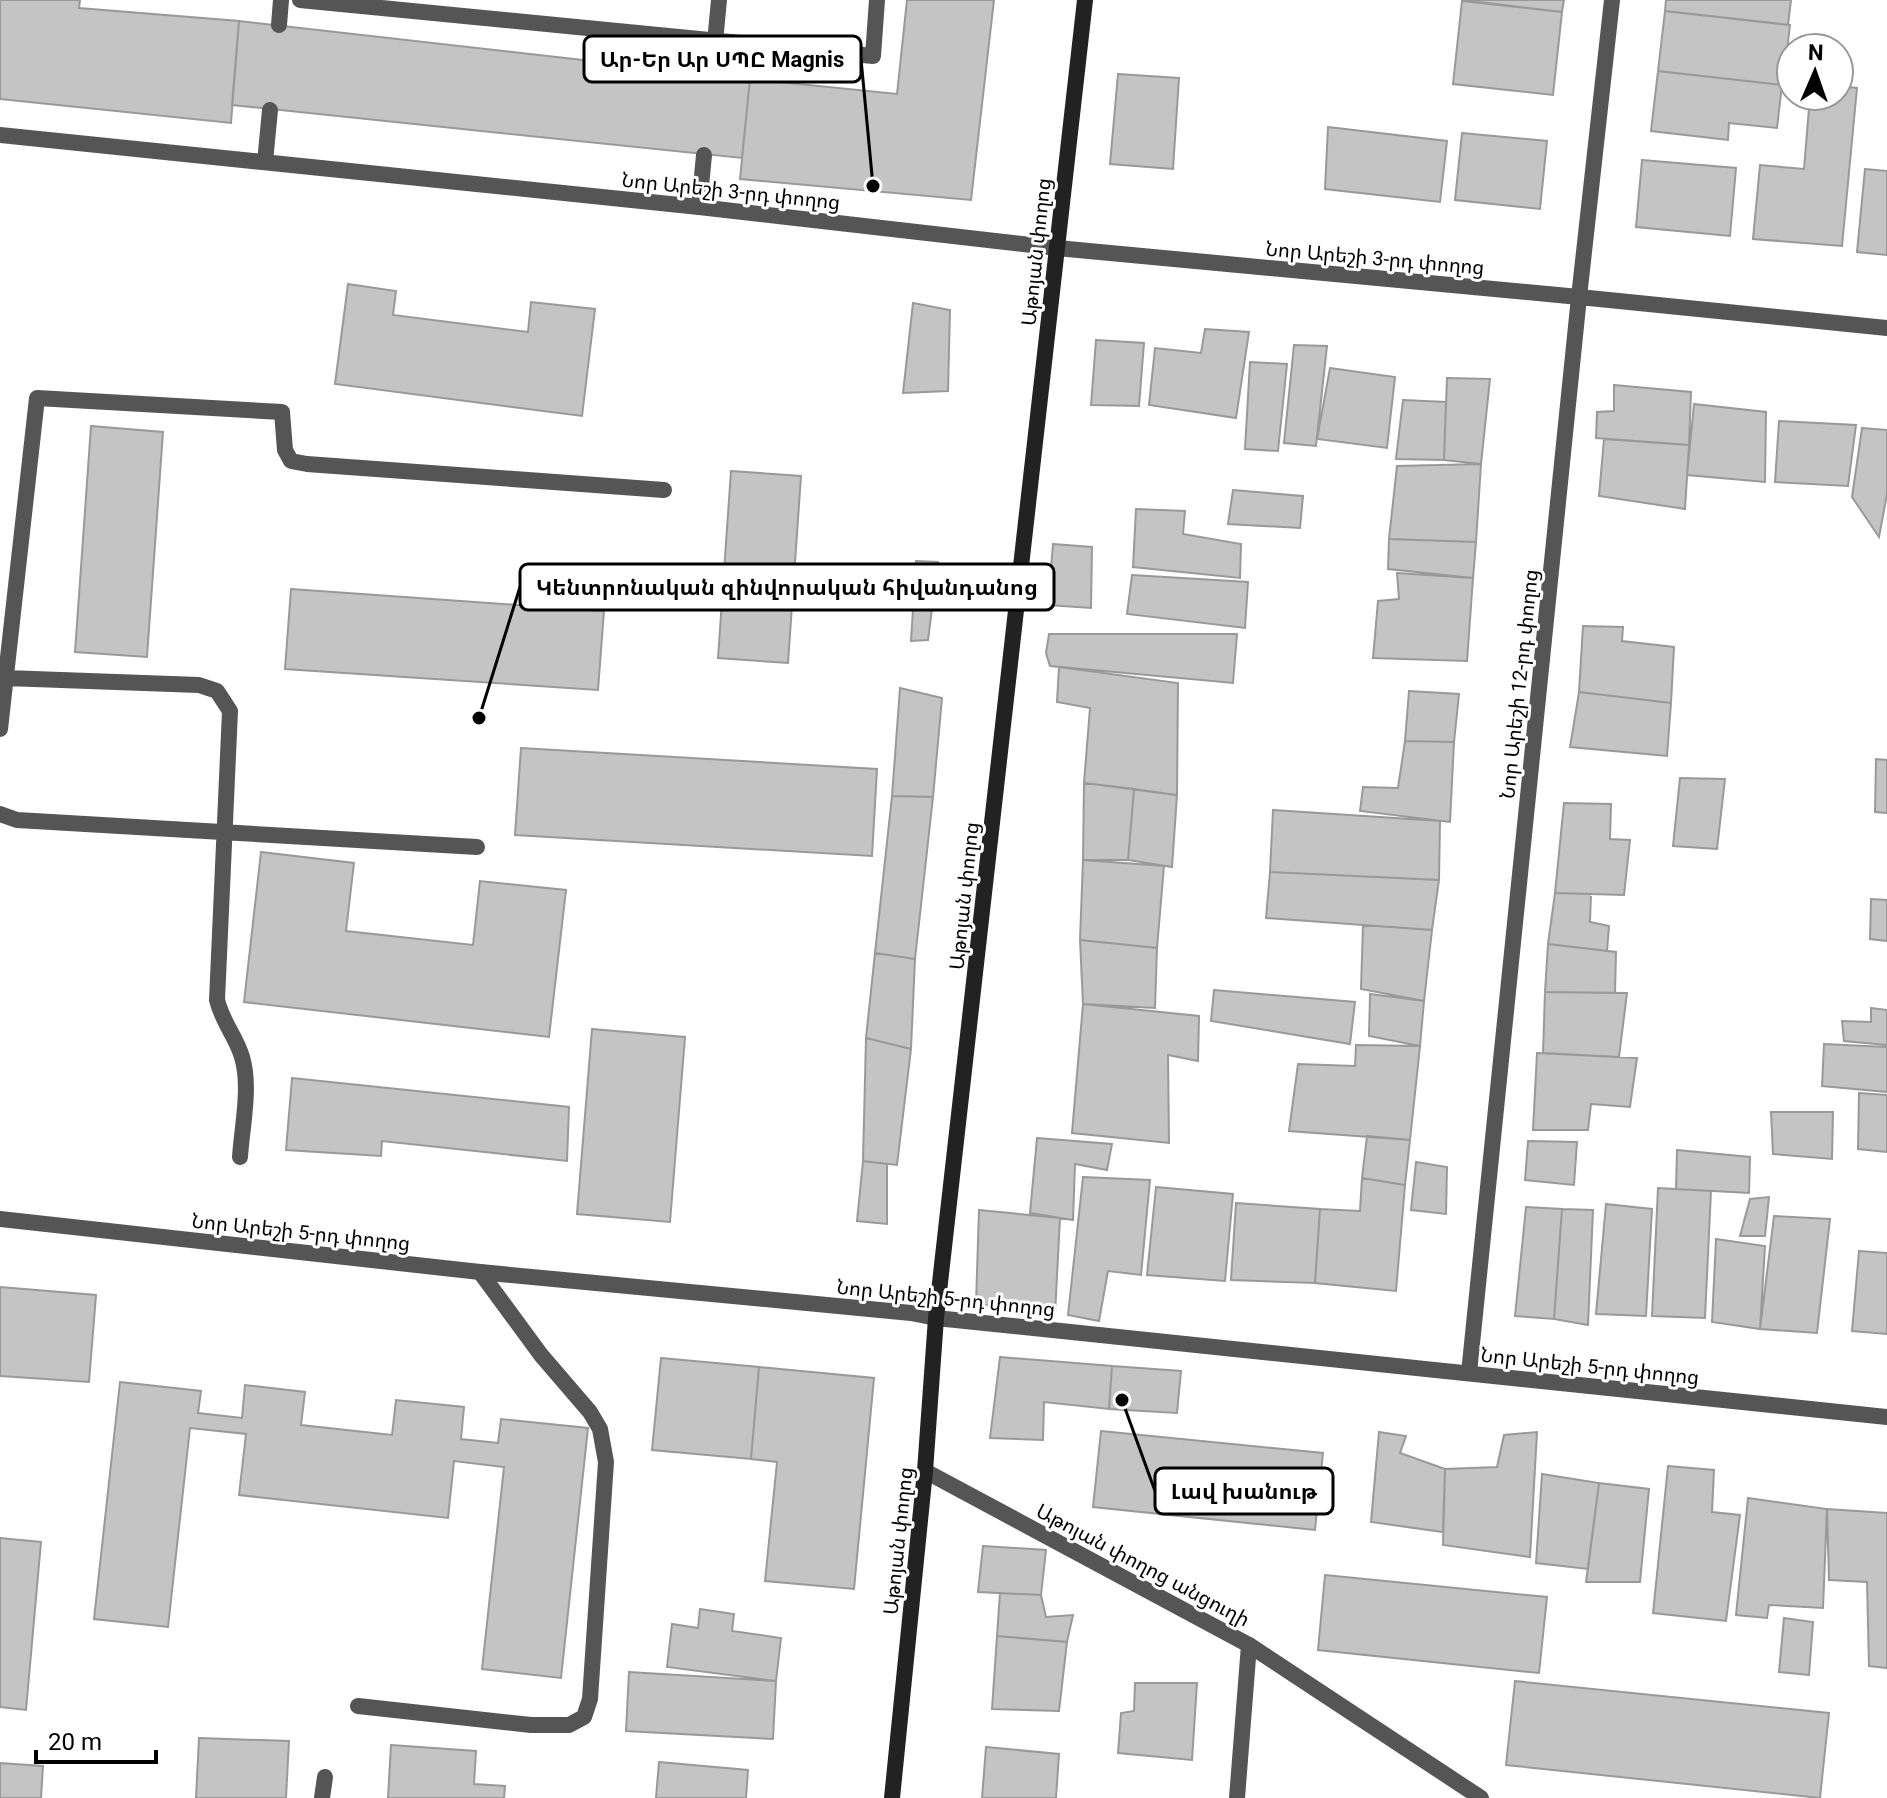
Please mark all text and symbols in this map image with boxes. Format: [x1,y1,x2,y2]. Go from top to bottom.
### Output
north arrow [1775,32,1855,112]
callout: Ար-Եր Ար ՍՊԸ Magnis [584,36,861,82]
text: N [1807,40,1824,65]
text: Ար-Եր Ար ՍՊԸ Magnis [600,47,844,72]
street label: Նոր Արեշի 3-րդ փողոց [621,168,841,214]
street label: Աթոյան փողոց [1016,177,1056,327]
street label: Նոր Արեշի 3-րդ փողոց [1265,236,1485,280]
callout: Կենտրոնական զինվորական հիվանդանոց [520,564,1054,610]
street label: Նոր Արեշի 12-րդ փողոց [1495,568,1543,800]
text: Կենտրոնական զինվորական հիվանդանոց [536,575,1038,600]
street label: Աթոյան փողոց [944,821,984,971]
street label: Նոր Արեշի 5-րդ փողոց [191,1209,411,1255]
street label: Նոր Արեշի 5-րդ փողոց [836,1275,1056,1321]
street label: Նոր Արեշի 5-րդ փողոց [1480,1343,1700,1389]
street label: Աթոյան փողոց [878,1466,918,1616]
callout: Լավ խանութ [1155,1468,1333,1514]
text: Լավ խանութ [1171,1479,1318,1504]
street label: Աթոյան փողոց անցուղի [1032,1498,1254,1632]
scale bar [36,1714,156,1764]
text: 20 m [48,1728,102,1756]

